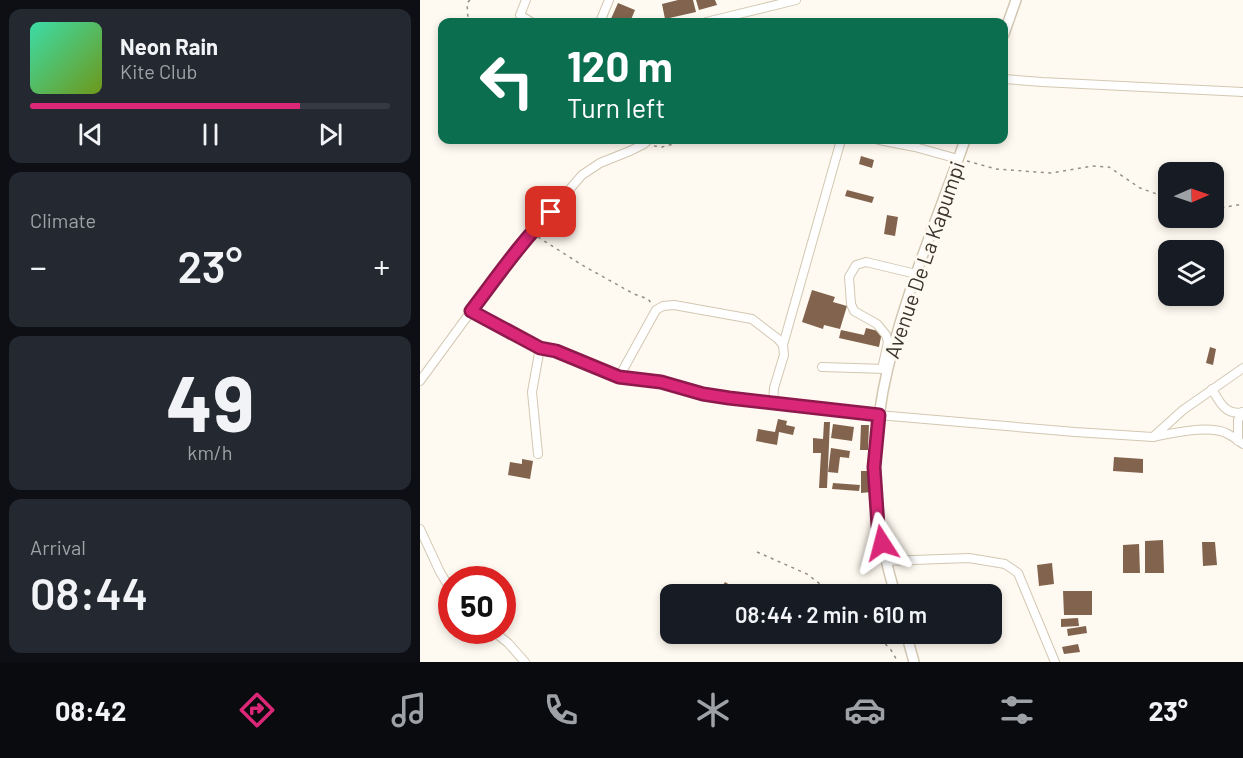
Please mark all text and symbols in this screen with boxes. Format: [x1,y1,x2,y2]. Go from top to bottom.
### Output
text: Neon Rain [120,33,218,59]
text: 120 m [567,40,673,90]
icon: left [468,42,546,120]
text: Kite Club [120,59,197,83]
text: Turn left [567,91,665,123]
icon: previous [74,118,107,151]
icon: pause [194,118,227,151]
icon: next [314,118,347,151]
street label: Avenue De La Kapumpi [878,158,969,361]
north arrow [1158,162,1224,228]
map controls [1158,162,1224,306]
pin [525,186,576,237]
icon: arrive [534,195,567,228]
text: Climate [30,208,96,232]
text: 23° [177,238,243,292]
button: layers [1158,240,1224,306]
text: − [30,246,47,286]
text: + [374,246,390,286]
text: 49 [166,354,254,448]
text: km/h [187,440,233,464]
position arrow [850,511,914,575]
text: Arrival [30,535,86,559]
text: 08:44 [30,565,148,619]
speed limit sign: 50 [438,566,516,644]
text: 08:44 · 2 min · 610 m [735,601,927,627]
icon: directions [236,689,278,731]
icon: music [388,689,430,731]
icon: phone [540,689,582,731]
icon: climate [692,689,734,731]
icon: car [844,689,886,731]
icon: filters [996,689,1038,731]
text: 08:42 [55,694,126,726]
text: 23° [1148,694,1188,726]

